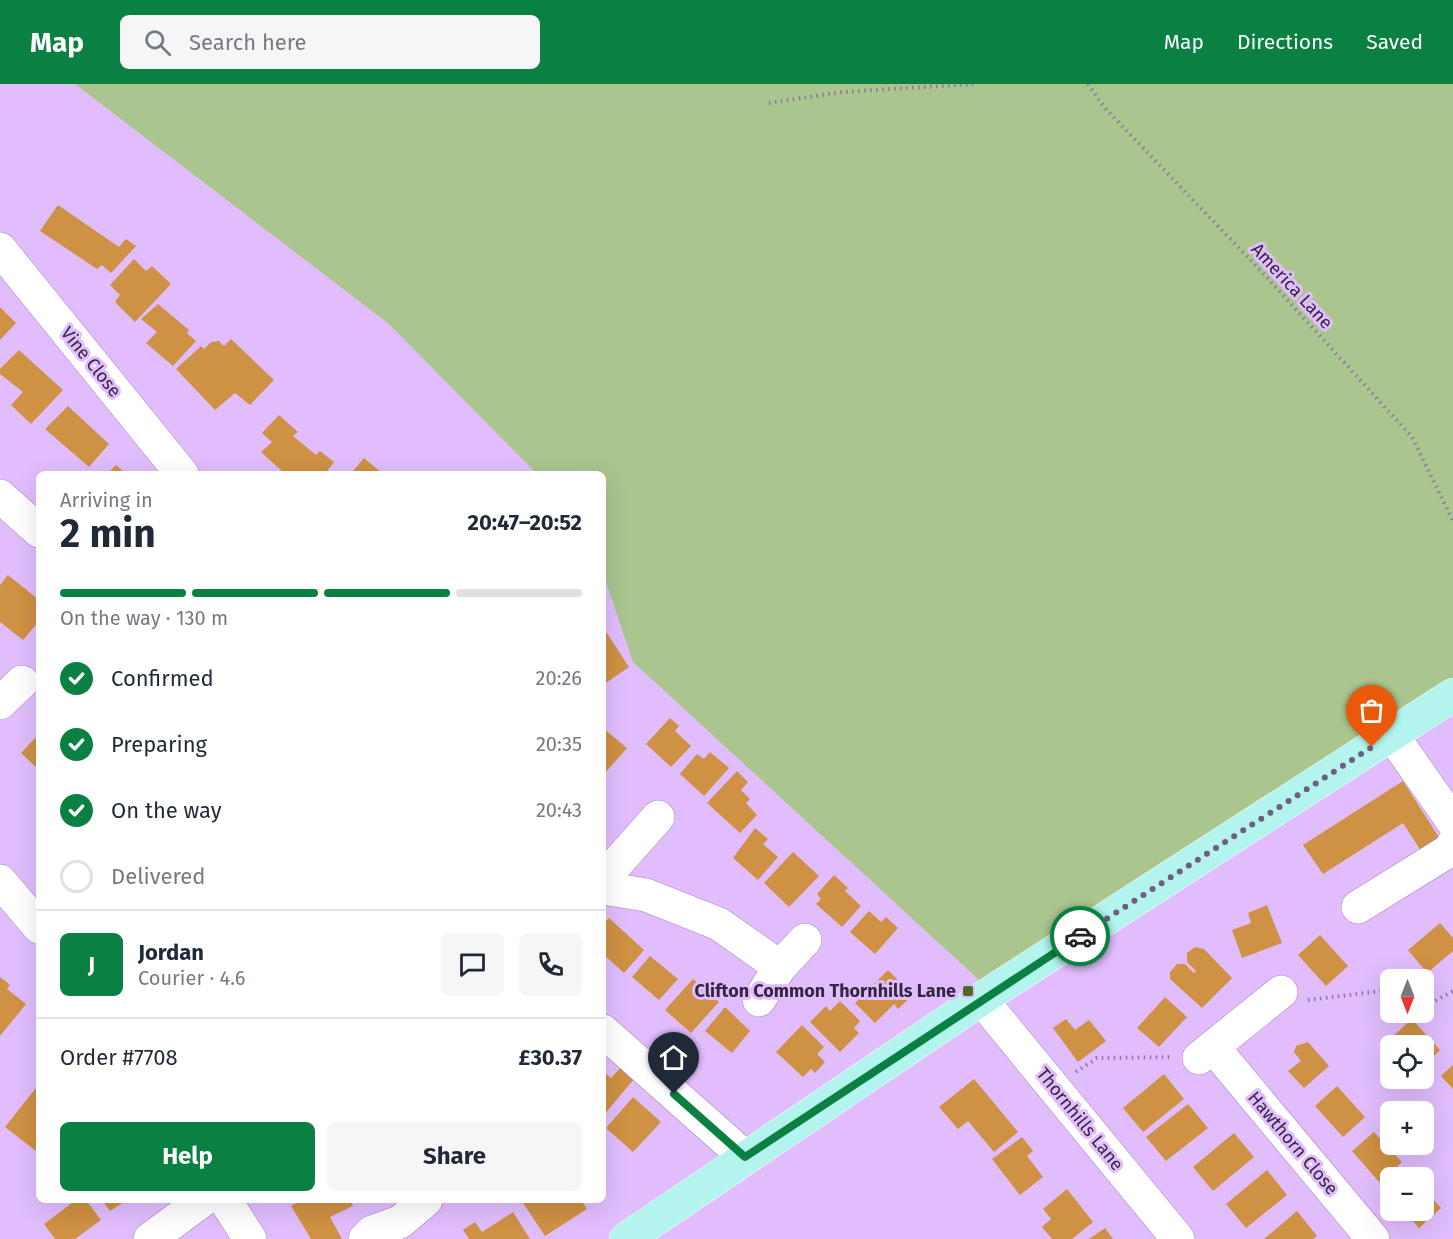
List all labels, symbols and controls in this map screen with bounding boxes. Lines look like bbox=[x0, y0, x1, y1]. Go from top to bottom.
search box bbox=[120, 15, 540, 69]
text: Map bbox=[30, 26, 84, 59]
icon: search bbox=[141, 26, 174, 59]
text: Search here bbox=[189, 29, 307, 56]
text: Map bbox=[1164, 29, 1204, 55]
text: Directions bbox=[1237, 29, 1333, 55]
text: Saved bbox=[1366, 29, 1423, 55]
street label: America Lane bbox=[1247, 238, 1337, 334]
street label: Vine Close bbox=[56, 322, 126, 402]
text: Arriving in bbox=[60, 488, 153, 512]
text: 20:47–20:52 bbox=[468, 509, 582, 536]
text: 2 min bbox=[60, 511, 156, 557]
text: On the way · 130 m bbox=[60, 606, 228, 630]
icon: check bbox=[60, 662, 93, 695]
text: Confirmed bbox=[111, 665, 214, 692]
text: 20:26 bbox=[536, 666, 582, 690]
pin bbox=[1346, 685, 1397, 747]
icon: bag bbox=[1355, 694, 1388, 727]
icon: check bbox=[60, 728, 93, 761]
text: Preparing bbox=[111, 731, 207, 758]
text: 20:35 bbox=[536, 732, 582, 756]
icon: check bbox=[60, 794, 93, 827]
text: On the way bbox=[111, 797, 222, 824]
text: 20:43 bbox=[536, 798, 582, 822]
text: Delivered bbox=[111, 863, 206, 890]
courier bbox=[1050, 906, 1110, 966]
icon: car bbox=[1064, 920, 1097, 953]
button: chat bbox=[441, 933, 504, 996]
button: phone bbox=[519, 933, 582, 996]
text: Jordan bbox=[138, 939, 204, 966]
text: J bbox=[88, 951, 95, 978]
text: Courier · 4.6 bbox=[138, 966, 245, 990]
north arrow bbox=[1380, 969, 1434, 1023]
map controls bbox=[1380, 969, 1434, 1221]
place label: Clifton Common Thornhills Lane bbox=[695, 980, 956, 1002]
marker: Clifton Common Thornhills Lane bbox=[961, 984, 975, 998]
pin bbox=[648, 1032, 699, 1094]
button: locate bbox=[1380, 1035, 1434, 1089]
icon: home bbox=[657, 1041, 690, 1074]
text: Order #7708 bbox=[60, 1044, 178, 1071]
text: £30.37 bbox=[519, 1044, 582, 1071]
street label: Thornhills Lane bbox=[1032, 1063, 1128, 1175]
street label: Hawthorn Close bbox=[1243, 1087, 1343, 1199]
button: + bbox=[1380, 1101, 1434, 1155]
button: Help bbox=[60, 1122, 315, 1191]
button: Share bbox=[327, 1122, 582, 1191]
button: − bbox=[1380, 1167, 1434, 1221]

